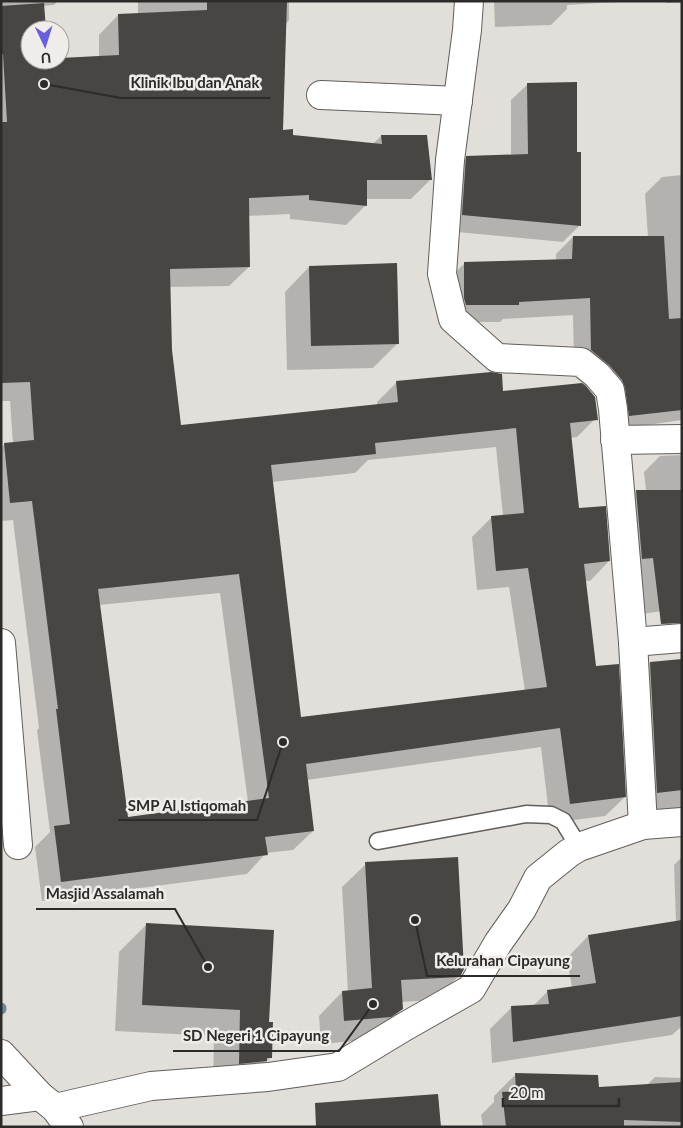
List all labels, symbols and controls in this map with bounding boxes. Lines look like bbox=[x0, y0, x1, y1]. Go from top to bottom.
north arrow bbox=[20, 20, 70, 70]
text: U bbox=[40, 50, 52, 67]
callout: Klinik Ibu dan Anak bbox=[121, 68, 270, 98]
text: Klinik Ibu dan Anak bbox=[131, 73, 260, 91]
callout: SMP Al Istiqomah bbox=[118, 790, 257, 820]
text: SMP Al Istiqomah bbox=[128, 796, 246, 814]
callout: Masjid Assalamah bbox=[36, 879, 175, 909]
text: Masjid Assalamah bbox=[46, 884, 164, 902]
callout: Kelurahan Cipayung bbox=[427, 946, 580, 976]
text: Kelurahan Cipayung bbox=[436, 951, 570, 969]
callout: SD Negeri 1 Cipayung bbox=[173, 1021, 339, 1051]
text: SD Negeri 1 Cipayung bbox=[183, 1026, 329, 1044]
scale bar bbox=[503, 1076, 619, 1108]
text: 20 m bbox=[510, 1083, 544, 1101]

